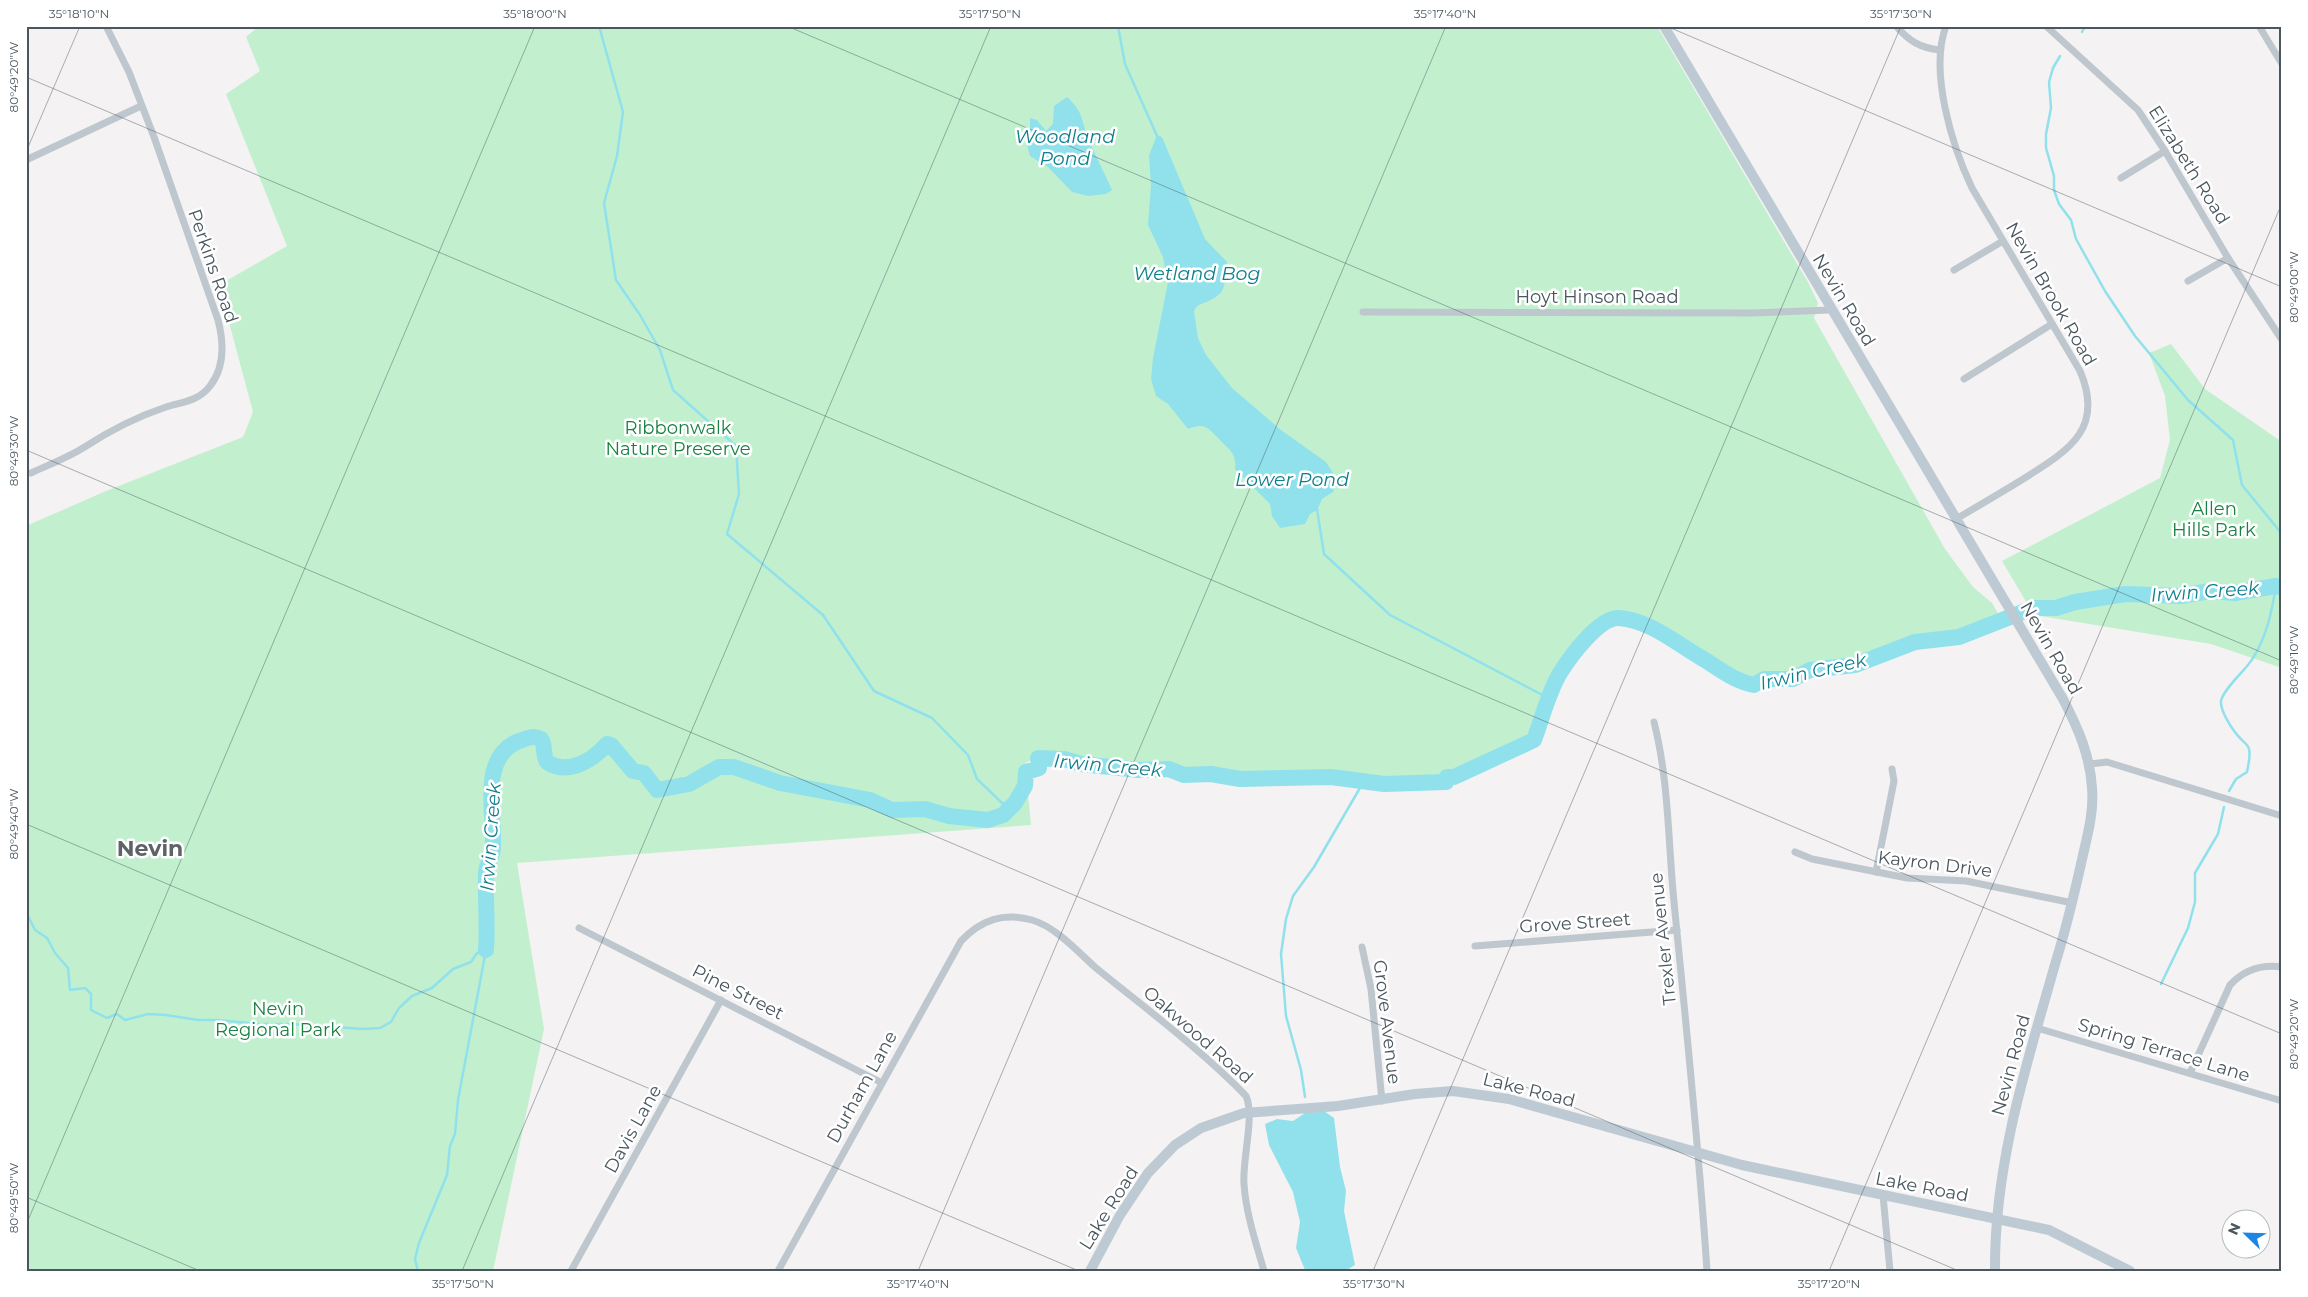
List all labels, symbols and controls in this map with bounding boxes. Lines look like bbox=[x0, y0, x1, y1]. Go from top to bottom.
text: 35°18'10"N bbox=[49, 6, 109, 21]
text: 35°18'00"N bbox=[503, 6, 567, 21]
text: 35°17'50"N bbox=[959, 6, 1021, 21]
text: 35°17'40"N bbox=[1414, 6, 1476, 21]
text: 35°17'30"N bbox=[1870, 6, 1932, 21]
text: 80°49'20"W bbox=[6, 42, 21, 112]
street label: Elizabeth Road bbox=[2144, 102, 2234, 228]
water label: Woodland Pond bbox=[1015, 125, 1115, 170]
street label: Perkins Road bbox=[183, 206, 243, 326]
street label: Nevin Brook Road bbox=[2001, 218, 2101, 370]
street label: Nevin Road bbox=[1808, 250, 1880, 350]
text: 80°49'00"W bbox=[2286, 251, 2301, 323]
water label: Wetland Bog bbox=[1134, 262, 1260, 285]
street label: Hoyt Hinson Road bbox=[1515, 286, 1679, 308]
text: 80°49'30"W bbox=[6, 416, 21, 486]
park label: Ribbonwalk Nature Preserve bbox=[605, 417, 751, 460]
water label: Lower Pond bbox=[1235, 468, 1349, 491]
park label: Allen Hills Park bbox=[2172, 498, 2256, 541]
water label: Irwin Creek bbox=[2150, 576, 2261, 607]
street label: Nevin Road bbox=[2016, 598, 2086, 698]
text: 80°49'10"W bbox=[2286, 626, 2301, 694]
water label: Irwin Creek bbox=[1758, 648, 1869, 695]
water label: Irwin Creek bbox=[1053, 749, 1164, 782]
water label: Irwin Creek bbox=[475, 781, 506, 892]
text: 80°49'40"W bbox=[6, 788, 21, 860]
district label: Nevin bbox=[117, 835, 183, 862]
street label: Kayron Drive bbox=[1877, 846, 1993, 882]
street label: Trexler Avenue bbox=[1645, 872, 1681, 1006]
street label: Grove Street bbox=[1519, 908, 1631, 938]
street label: Grove Avenue bbox=[1368, 959, 1406, 1085]
street label: Pine Street bbox=[688, 960, 788, 1024]
street label: Oakwood Road bbox=[1139, 981, 1257, 1089]
park label: Nevin Regional Park bbox=[215, 998, 341, 1041]
text: 80°49'20"W bbox=[2286, 999, 2301, 1069]
street label: Nevin Road bbox=[1987, 1012, 2035, 1118]
street label: Spring Terrace Lane bbox=[2075, 1013, 2253, 1087]
street label: Durham Lane bbox=[822, 1027, 902, 1147]
street label: Lake Road bbox=[1481, 1068, 1577, 1112]
street label: Davis Lane bbox=[600, 1081, 666, 1177]
street label: Lake Road bbox=[1075, 1162, 1143, 1254]
text: 80°49'50"W bbox=[6, 1163, 21, 1233]
street label: Lake Road bbox=[1874, 1167, 1970, 1207]
north arrow bbox=[2220, 1210, 2270, 1260]
text: N bbox=[2224, 1220, 2245, 1238]
text: 35°17'50"N bbox=[432, 1276, 494, 1291]
text: 35°17'40"N bbox=[887, 1276, 949, 1291]
text: 35°17'30"N bbox=[1343, 1276, 1405, 1291]
text: 35°17'20"N bbox=[1798, 1276, 1860, 1291]

